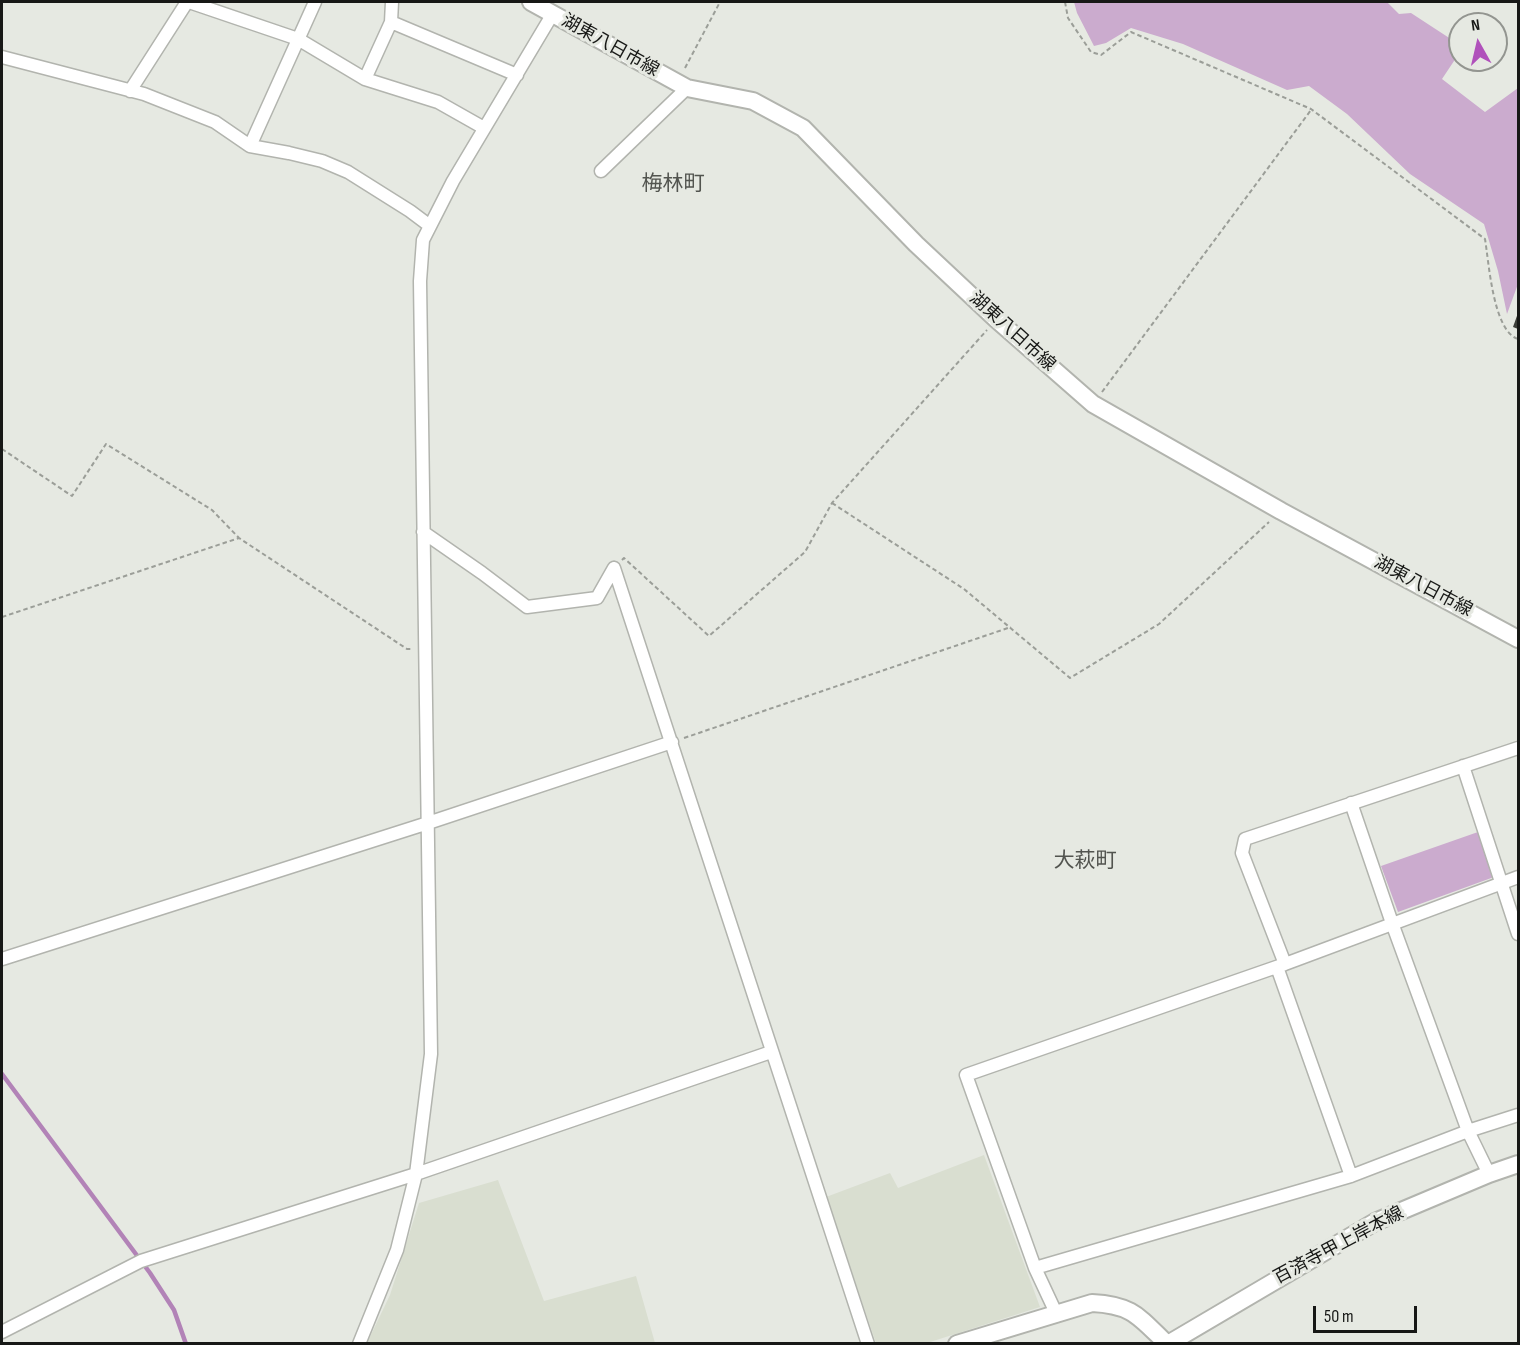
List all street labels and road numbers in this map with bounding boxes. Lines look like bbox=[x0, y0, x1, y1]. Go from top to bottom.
street label: 湖東八日市線 bbox=[558, 10, 662, 82]
street label: 湖東八日市線 bbox=[965, 288, 1059, 376]
street label: 湖東八日市線 bbox=[1370, 552, 1476, 622]
street label: 百済寺甲上岸本線 bbox=[1270, 1203, 1408, 1289]

